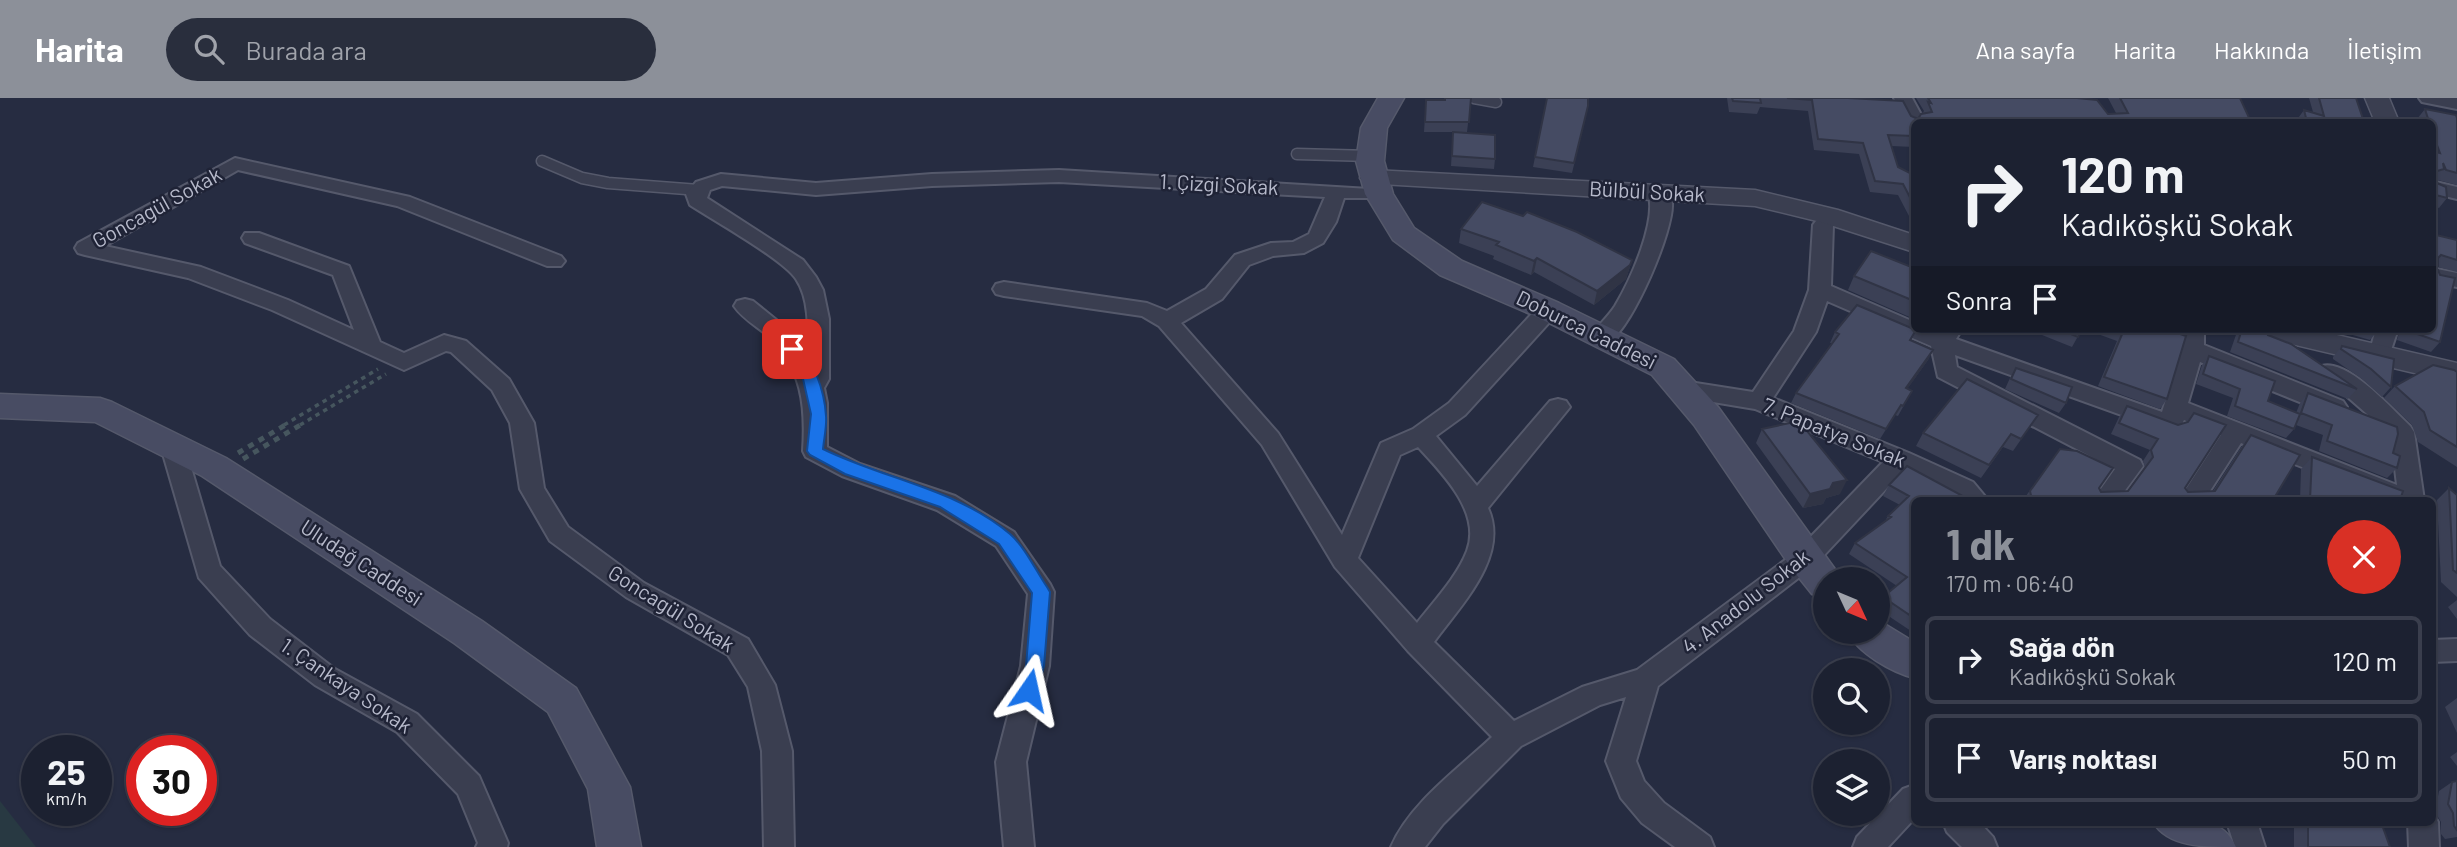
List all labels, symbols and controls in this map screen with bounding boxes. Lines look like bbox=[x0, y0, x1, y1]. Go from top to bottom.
search box bbox=[166, 18, 656, 81]
text: Harita bbox=[35, 29, 124, 69]
icon: search bbox=[190, 30, 228, 68]
text: Burada ara bbox=[246, 34, 367, 65]
text: Ana sayfa bbox=[1976, 35, 2075, 64]
text: Harita bbox=[2113, 35, 2176, 64]
text: Hakkında bbox=[2214, 35, 2309, 64]
text: İletişim bbox=[2347, 35, 2422, 64]
text: 120 m bbox=[2061, 144, 2184, 203]
icon: right bbox=[1946, 147, 2037, 238]
street label: Goncagül Sokak bbox=[87, 161, 225, 253]
street label: 1. Çizgi Sokak bbox=[1159, 168, 1279, 199]
street label: Bülbül Sokak bbox=[1588, 175, 1706, 206]
text: Kadıköşkü Sokak bbox=[2061, 204, 2293, 242]
icon: arrive bbox=[2026, 280, 2064, 318]
street label: Doburca Caddesi bbox=[1513, 284, 1661, 373]
text: Sonra bbox=[1946, 284, 2012, 315]
pin bbox=[762, 319, 822, 379]
icon: arrive bbox=[773, 330, 811, 368]
street label: 7. Papatya Sokak bbox=[1760, 392, 1910, 472]
street label: Uludağ Caddesi bbox=[297, 513, 427, 610]
text: 1 dk bbox=[1946, 518, 2015, 568]
button: close bbox=[2327, 520, 2401, 594]
street label: 4. Anadolu Sokak bbox=[1676, 543, 1814, 658]
street label: Goncagül Sokak bbox=[604, 559, 739, 656]
north arrow bbox=[1813, 567, 1890, 644]
map controls bbox=[1813, 567, 1890, 826]
text: 170 m · 06:40 bbox=[1946, 569, 2074, 597]
text: Sağa dön bbox=[2009, 631, 2115, 662]
street label: 1. Çankaya Sokak bbox=[277, 632, 417, 738]
icon: right bbox=[1950, 641, 1988, 679]
text: 120 m bbox=[2333, 645, 2397, 676]
position arrow bbox=[992, 653, 1066, 727]
button: search bbox=[1813, 658, 1890, 735]
text: Kadıköşkü Sokak bbox=[2009, 662, 2176, 690]
speed limit sign: 30 bbox=[126, 735, 217, 826]
icon: arrive bbox=[1950, 739, 1988, 777]
text: Varış noktası bbox=[2009, 743, 2157, 774]
text: 50 m bbox=[2342, 743, 2397, 774]
button: layers bbox=[1813, 749, 1890, 826]
text: 25 bbox=[47, 750, 86, 792]
text: km/h bbox=[46, 787, 87, 809]

